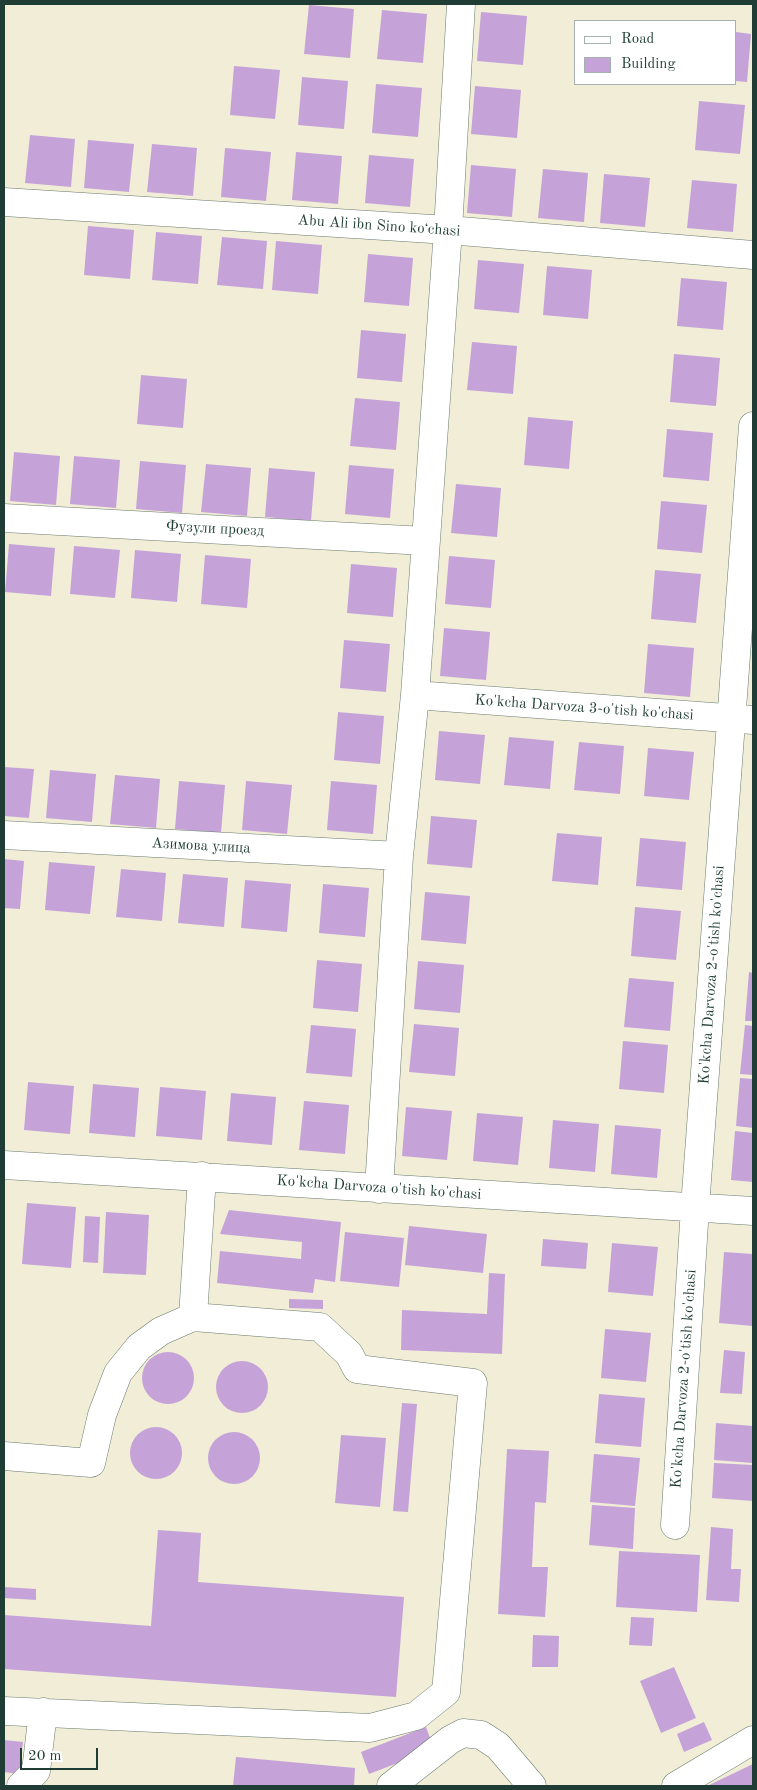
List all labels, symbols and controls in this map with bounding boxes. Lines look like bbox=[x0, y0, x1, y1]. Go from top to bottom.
legend bbox=[574, 20, 737, 85]
text: Road bbox=[621, 32, 654, 47]
text: Building bbox=[621, 57, 676, 72]
street label: Abu Ali ibn Sino koʻchasi bbox=[297, 211, 461, 241]
street label: Фузули проезд bbox=[166, 517, 264, 541]
street label: Ko'kcha Darvoza 3-o'tish ko'chasi bbox=[474, 691, 694, 725]
street label: Азимова улица bbox=[151, 834, 251, 858]
street label: Ko'kcha Darvoza 2-o'tish ko'chasi bbox=[695, 865, 729, 1085]
street label: Ko'kcha Darvoza o'tish ko'chasi bbox=[276, 1172, 482, 1204]
street label: Ko'kcha Darvoza 2-o'tish ko'chasi bbox=[667, 1269, 701, 1489]
scale bar bbox=[22, 1738, 100, 1770]
text: 20 m bbox=[28, 1749, 62, 1764]

